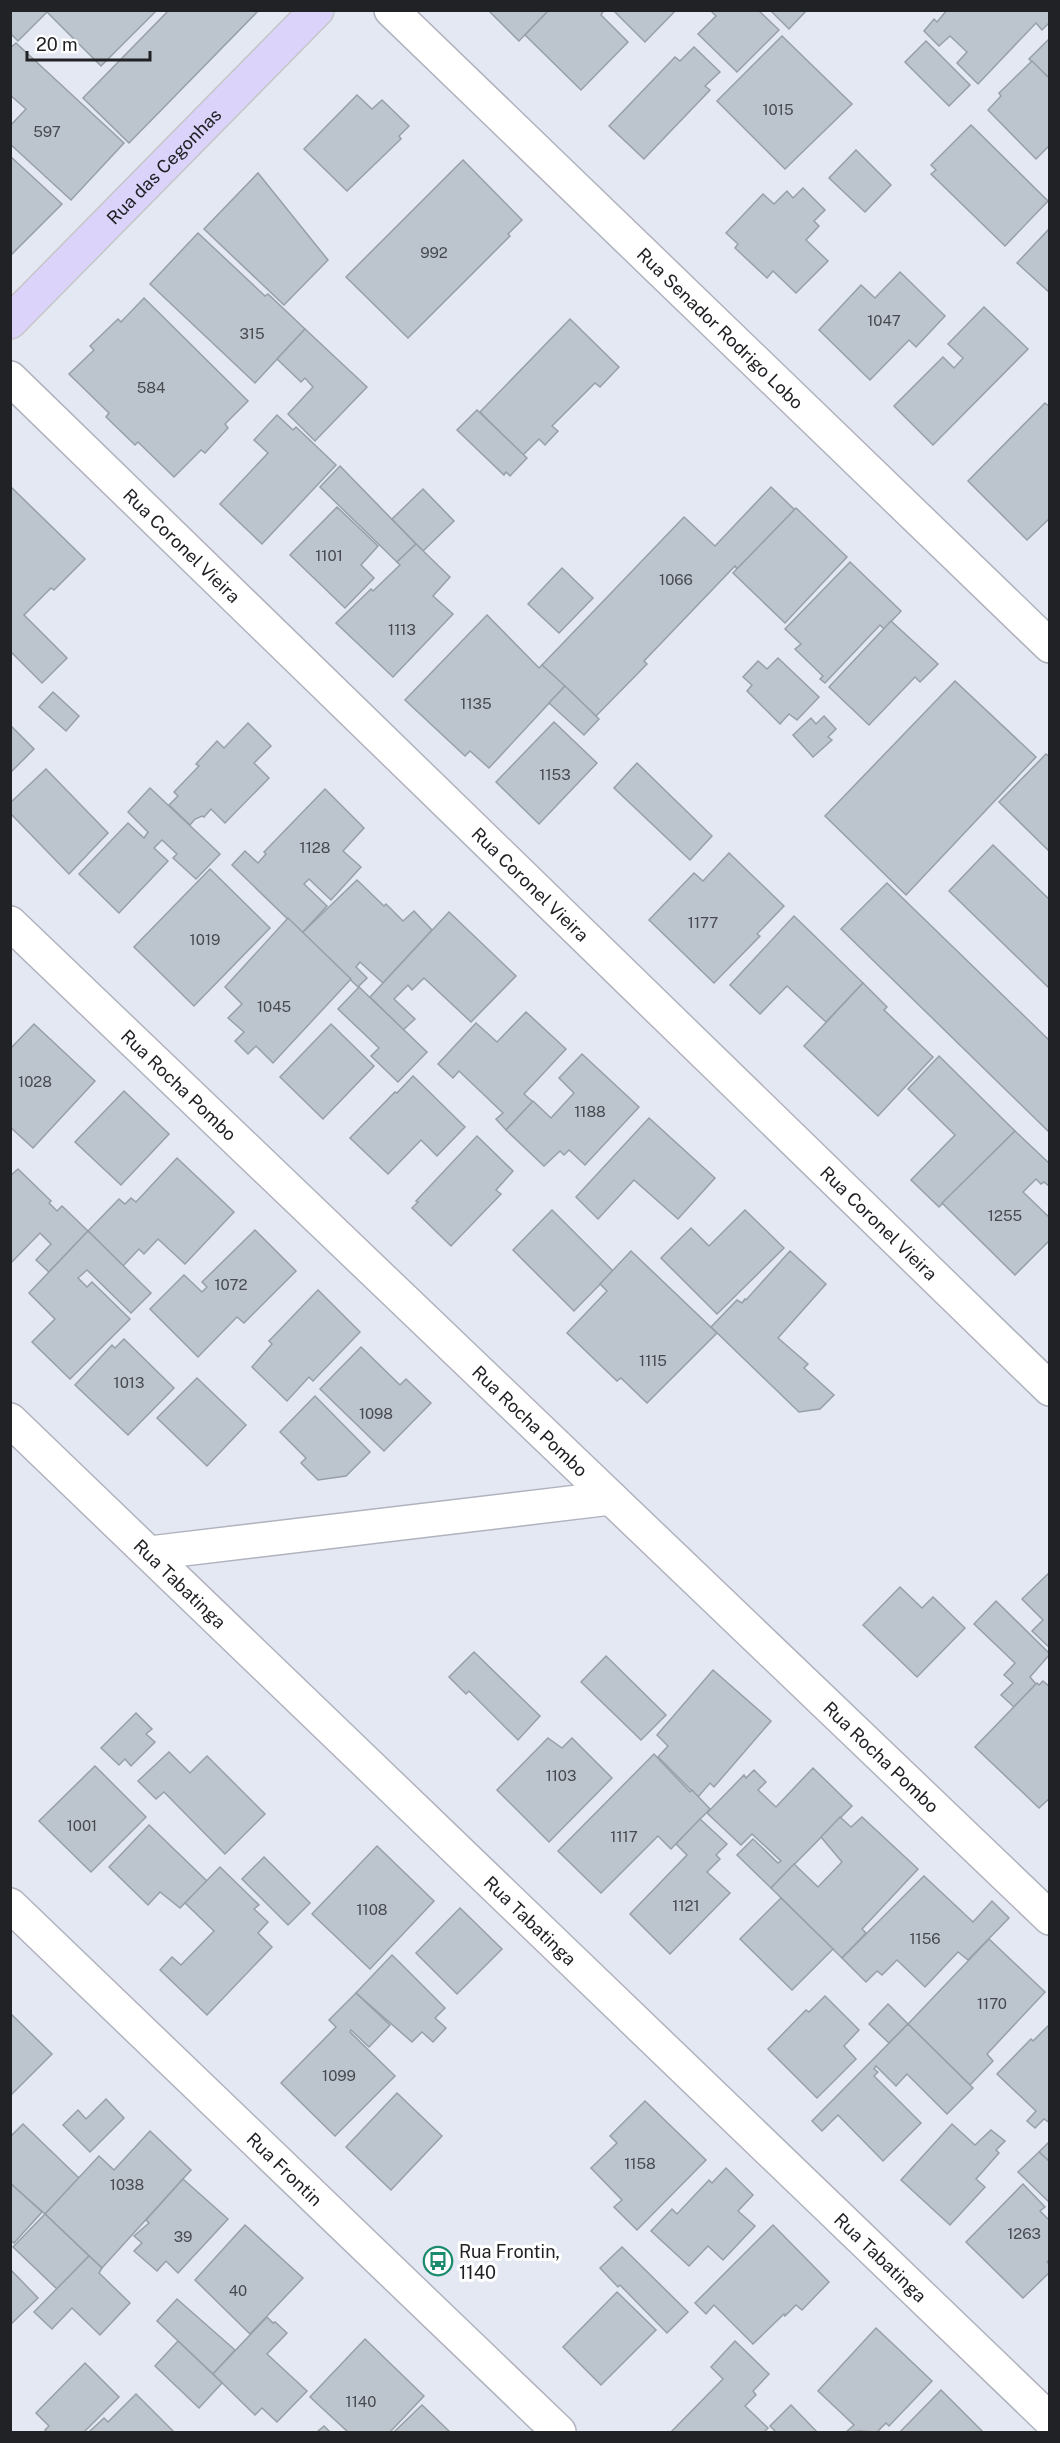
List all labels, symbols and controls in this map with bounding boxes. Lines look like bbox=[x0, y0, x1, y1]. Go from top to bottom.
scale bar bbox=[27, 24, 150, 62]
text: 20 m bbox=[36, 34, 78, 55]
house number: 1015 bbox=[763, 101, 794, 118]
street label: Rua das Cegonhas bbox=[102, 104, 225, 228]
house number: 597 bbox=[33, 123, 61, 140]
street label: Rua Senador Rodrigo Lobo bbox=[633, 243, 808, 413]
house number: 992 bbox=[420, 244, 448, 261]
house number: 1047 bbox=[867, 312, 901, 329]
house number: 315 bbox=[239, 325, 265, 342]
house number: 584 bbox=[137, 379, 165, 396]
street label: Rua Coronel Vieira bbox=[119, 484, 245, 607]
house number: 1101 bbox=[315, 547, 343, 564]
house number: 1066 bbox=[659, 571, 693, 588]
house number: 1113 bbox=[388, 621, 416, 638]
house number: 1135 bbox=[460, 695, 492, 712]
house number: 1153 bbox=[539, 766, 571, 783]
street label: Rua Coronel Vieira bbox=[468, 823, 593, 945]
house number: 1128 bbox=[300, 839, 330, 856]
house number: 1177 bbox=[688, 914, 718, 931]
house number: 1019 bbox=[190, 931, 220, 948]
house number: 1045 bbox=[257, 998, 291, 1015]
street label: Rua Rocha Pombo bbox=[117, 1025, 241, 1145]
house number: 1028 bbox=[18, 1073, 52, 1090]
house number: 1188 bbox=[574, 1103, 606, 1120]
street label: Rua Coronel Vieira bbox=[816, 1161, 942, 1284]
house number: 1255 bbox=[988, 1207, 1022, 1224]
house number: 1072 bbox=[214, 1276, 248, 1293]
house number: 1115 bbox=[639, 1352, 667, 1369]
street label: Rua Rocha Pombo bbox=[468, 1361, 592, 1481]
house number: 1013 bbox=[114, 1374, 144, 1391]
house number: 1098 bbox=[359, 1405, 393, 1422]
street label: Rua Tabatinga bbox=[130, 1535, 230, 1633]
street label: Rua Rocha Pombo bbox=[819, 1697, 943, 1817]
house number: 1103 bbox=[546, 1767, 576, 1784]
house number: 1001 bbox=[67, 1817, 97, 1834]
house number: 1117 bbox=[610, 1828, 638, 1845]
street label: Rua Tabatinga bbox=[480, 1871, 581, 1969]
house number: 1121 bbox=[672, 1897, 700, 1914]
house number: 1108 bbox=[356, 1901, 388, 1918]
house number: 1156 bbox=[909, 1930, 941, 1947]
house number: 1170 bbox=[977, 1995, 1007, 2012]
house number: 1099 bbox=[322, 2067, 356, 2084]
street label: Rua Frontin bbox=[243, 2128, 327, 2210]
house number: 1158 bbox=[624, 2155, 656, 2172]
house number: 1038 bbox=[110, 2176, 144, 2193]
street label: Rua Tabatinga bbox=[830, 2208, 931, 2306]
house number: 1263 bbox=[1007, 2225, 1041, 2242]
house number: 39 bbox=[174, 2228, 192, 2245]
place label: Rua Frontin, 1140 bbox=[459, 2241, 560, 2283]
bus stop icon: Rua Frontin, 1140 bbox=[422, 2245, 454, 2277]
house number: 40 bbox=[229, 2282, 247, 2299]
house number: 1140 bbox=[346, 2393, 376, 2410]

